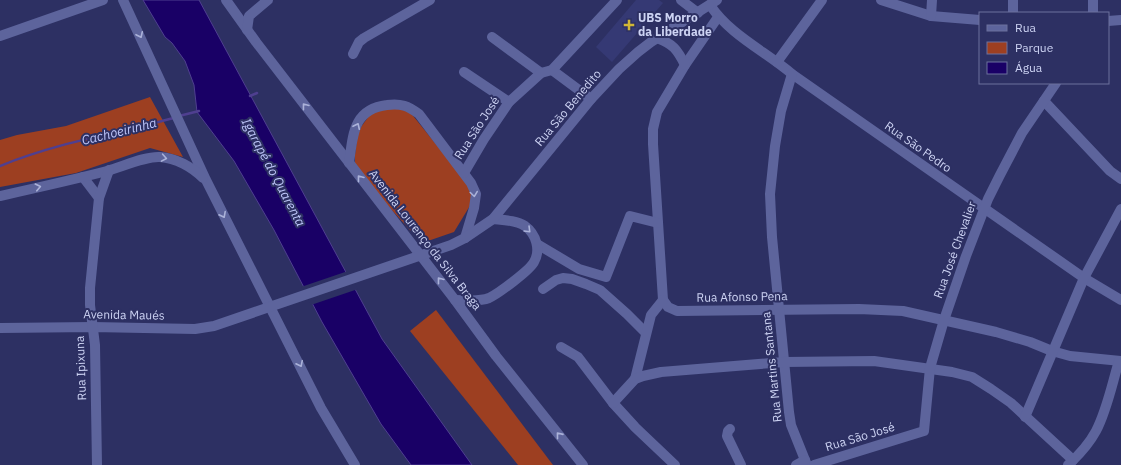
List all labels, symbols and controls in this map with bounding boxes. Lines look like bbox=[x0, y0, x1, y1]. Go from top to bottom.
place label: UBS Morro da Liberdade bbox=[638, 10, 712, 39]
legend bbox=[979, 12, 1109, 84]
marker: UBS Morro da Liberdade bbox=[623, 19, 635, 31]
text: Rua bbox=[1015, 20, 1036, 35]
one-way arrow bbox=[135, 31, 143, 39]
text: Parque bbox=[1015, 40, 1054, 55]
text: Água bbox=[1015, 60, 1043, 75]
street label: Rua São Benedito bbox=[531, 66, 604, 149]
street label: Rua São José bbox=[451, 93, 503, 162]
one-way arrow bbox=[303, 103, 310, 110]
water label: Cachoeirinha bbox=[80, 114, 158, 149]
water label: Igarapé do Quarenta bbox=[238, 115, 309, 229]
street label: Rua São Pedro bbox=[882, 118, 955, 175]
one-way arrow bbox=[352, 122, 360, 130]
one-way arrow bbox=[161, 154, 167, 162]
street label: Avenida Lourenço da Silva Braga bbox=[366, 166, 485, 313]
one-way arrow bbox=[358, 175, 365, 182]
one-way arrow bbox=[35, 184, 41, 192]
one-way arrow bbox=[469, 191, 478, 197]
street label: Rua José Chevalier bbox=[930, 199, 979, 300]
one-way arrow bbox=[218, 211, 226, 218]
one-way arrow bbox=[524, 225, 531, 233]
one-way arrow bbox=[438, 278, 445, 285]
street label: Rua Afonso Pena bbox=[696, 288, 788, 305]
street label: Avenida Maués bbox=[83, 306, 165, 323]
street label: Rua Martins Santana bbox=[758, 310, 785, 423]
street label: Rua Ipixuna bbox=[72, 335, 89, 401]
one-way arrow bbox=[295, 360, 303, 367]
street label: Rua São José bbox=[823, 419, 897, 454]
one-way arrow bbox=[556, 432, 563, 439]

